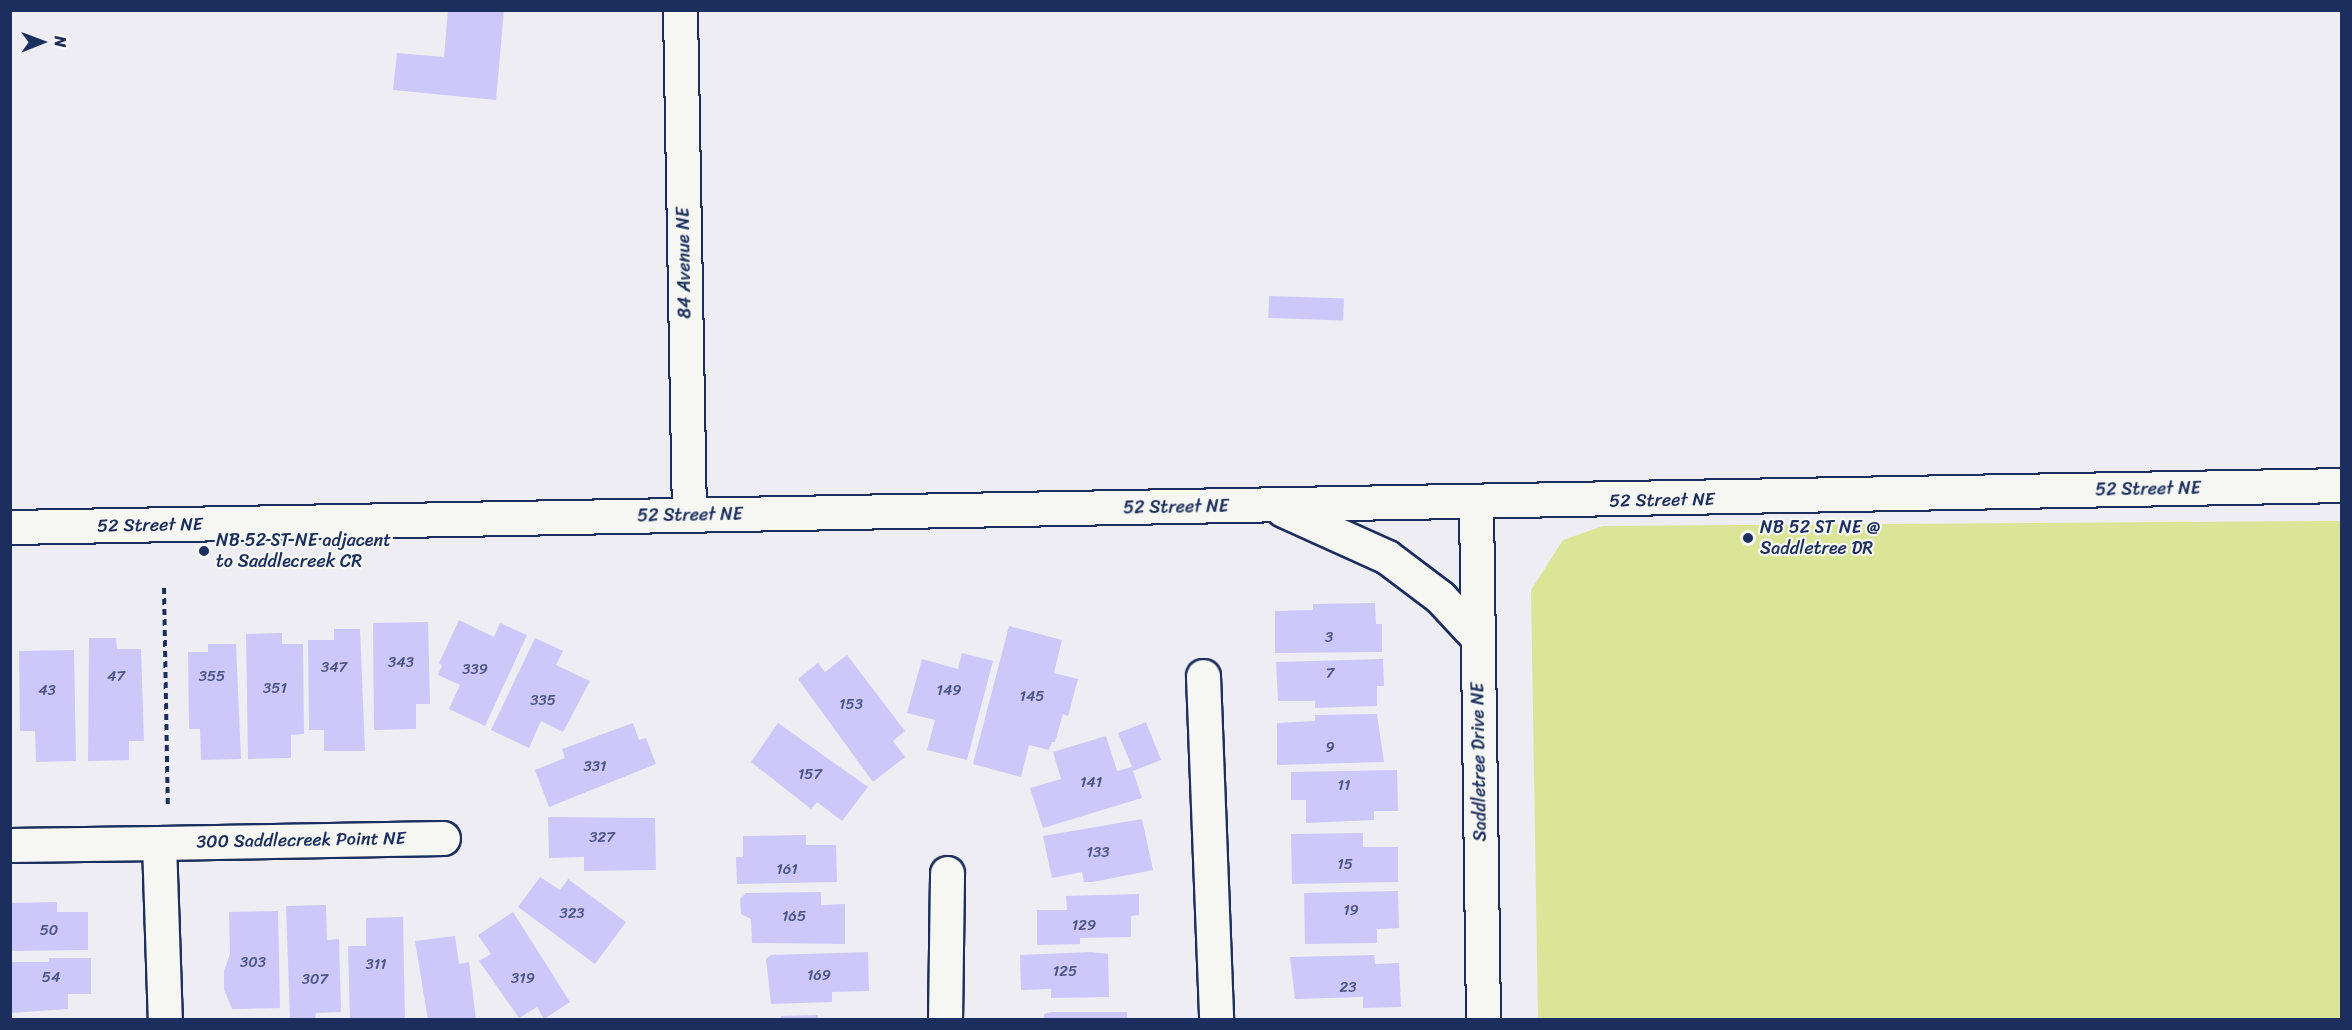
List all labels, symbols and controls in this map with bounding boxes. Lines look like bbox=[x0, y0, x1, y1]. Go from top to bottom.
north arrow bbox=[12, 12, 72, 72]
text: N bbox=[46, 36, 75, 47]
street label: 84 Avenue NE bbox=[672, 207, 696, 319]
street label: 52 Street NE bbox=[2095, 477, 2201, 501]
street label: 52 Street NE bbox=[1609, 488, 1715, 512]
street label: 52 Street NE bbox=[1123, 495, 1229, 519]
street label: 52 Street NE bbox=[637, 503, 743, 527]
street label: 52 Street NE bbox=[97, 513, 203, 537]
place label: NB 52 ST NE @ Saddletree DR bbox=[1760, 517, 1881, 560]
place label: NB 52 ST NE adjacent to Saddlecreek CR bbox=[216, 530, 392, 572]
marker: NB 52 ST NE @ Saddletree DR bbox=[1741, 531, 1755, 545]
marker: NB 52 ST NE adjacent to Saddlecreek CR bbox=[197, 544, 211, 558]
house number: 3 bbox=[1325, 629, 1333, 647]
house number: 343 bbox=[388, 654, 414, 672]
house number: 347 bbox=[321, 659, 347, 677]
house number: 339 bbox=[462, 661, 488, 679]
house number: 7 bbox=[1326, 665, 1334, 683]
house number: 47 bbox=[107, 668, 125, 686]
house number: 355 bbox=[199, 668, 225, 686]
house number: 351 bbox=[263, 680, 287, 698]
house number: 43 bbox=[38, 682, 56, 700]
house number: 149 bbox=[936, 682, 962, 700]
street label: Saddletree Drive NE bbox=[1467, 682, 1491, 842]
house number: 145 bbox=[1020, 688, 1044, 706]
house number: 335 bbox=[530, 692, 556, 710]
house number: 153 bbox=[839, 696, 863, 714]
house number: 9 bbox=[1325, 739, 1335, 757]
house number: 331 bbox=[584, 758, 606, 776]
house number: 157 bbox=[798, 766, 822, 784]
house number: 141 bbox=[1080, 774, 1102, 792]
house number: 11 bbox=[1338, 777, 1350, 795]
street label: 300 Saddlecreek Point NE bbox=[196, 827, 406, 853]
house number: 327 bbox=[589, 829, 615, 847]
house number: 133 bbox=[1087, 844, 1109, 862]
house number: 15 bbox=[1337, 856, 1353, 874]
house number: 161 bbox=[776, 861, 798, 879]
house number: 19 bbox=[1343, 902, 1359, 920]
house number: 323 bbox=[559, 905, 585, 923]
house number: 165 bbox=[782, 908, 806, 926]
house number: 129 bbox=[1072, 917, 1096, 935]
house number: 50 bbox=[40, 922, 58, 940]
house number: 303 bbox=[240, 954, 266, 972]
house number: 311 bbox=[365, 956, 387, 974]
house number: 125 bbox=[1053, 963, 1077, 981]
house number: 169 bbox=[807, 967, 831, 985]
house number: 54 bbox=[42, 969, 60, 987]
house number: 319 bbox=[511, 970, 535, 988]
house number: 307 bbox=[302, 971, 328, 989]
house number: 23 bbox=[1340, 979, 1356, 997]

